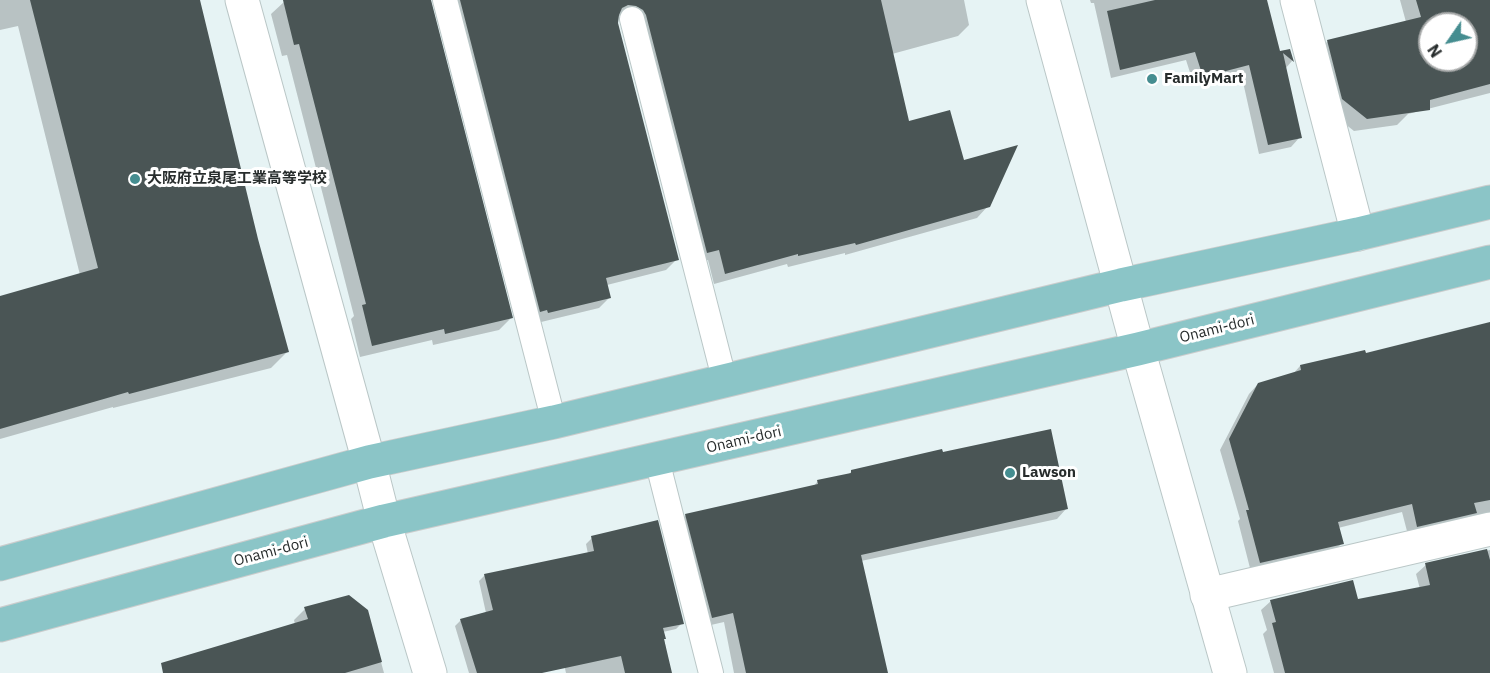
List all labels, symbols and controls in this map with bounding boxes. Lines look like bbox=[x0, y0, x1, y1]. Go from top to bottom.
north arrow bbox=[1418, 12, 1478, 72]
text: N bbox=[1423, 41, 1446, 61]
place label: FamilyMart bbox=[1164, 70, 1244, 88]
marker: FamilyMart bbox=[1145, 72, 1159, 86]
place label: 大阪府立泉尾工業高等学校 bbox=[147, 170, 327, 188]
marker: 大阪府立泉尾工業高等学校 bbox=[128, 172, 142, 186]
street label: Onami-dori bbox=[1178, 311, 1256, 347]
street label: Onami-dori bbox=[705, 423, 783, 457]
place label: Lawson bbox=[1022, 464, 1076, 482]
marker: Lawson bbox=[1003, 466, 1017, 480]
street label: Onami-dori bbox=[232, 533, 310, 571]

